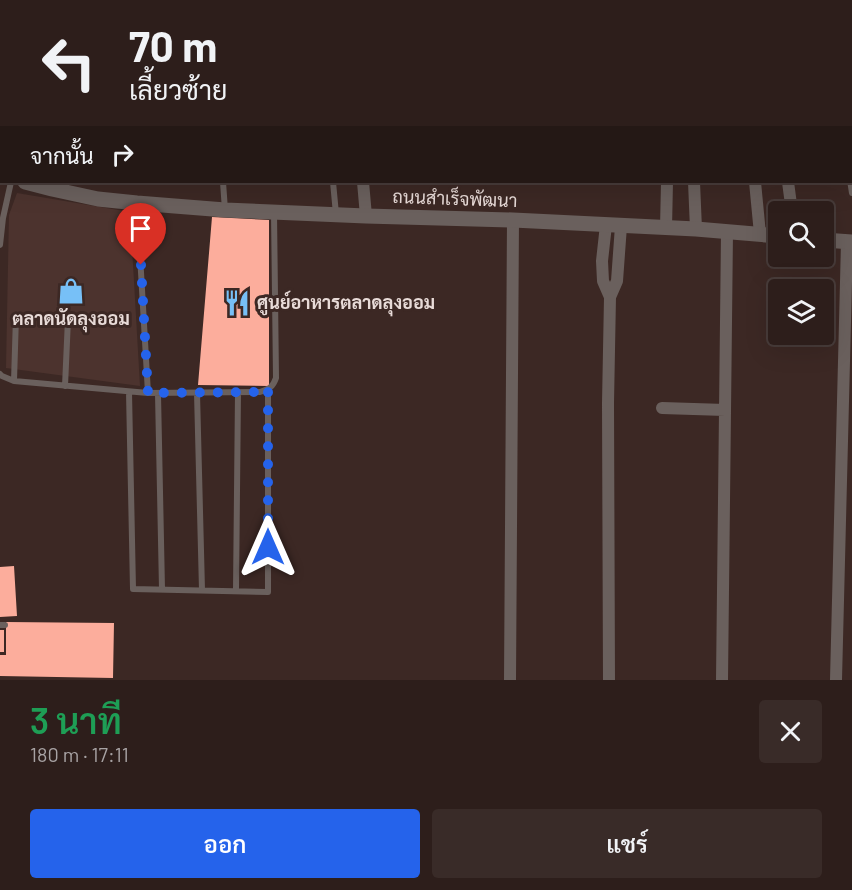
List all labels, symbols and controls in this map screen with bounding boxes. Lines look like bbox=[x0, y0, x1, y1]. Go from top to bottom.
text: 70 m bbox=[129, 20, 217, 70]
icon: left bbox=[30, 24, 108, 102]
text: เลี้ยวซ้าย bbox=[129, 73, 227, 105]
icon: right bbox=[106, 138, 139, 171]
text: จากนั้น bbox=[30, 142, 94, 168]
street label: ถนนสำเร็จพัฒนา bbox=[392, 183, 518, 211]
map controls bbox=[768, 201, 834, 345]
button: search bbox=[768, 201, 834, 267]
pin bbox=[115, 203, 166, 265]
icon: arrive bbox=[124, 212, 157, 245]
shop icon: ตลาดนัดลุงออม bbox=[56, 276, 86, 306]
button: layers bbox=[768, 279, 834, 345]
restaurant icon: ศูนย์อาหารตลาดลุงออม bbox=[222, 288, 252, 318]
place label: ศูนย์อาหารตลาดลุงออม bbox=[257, 290, 435, 317]
place label: ตลาดนัดลุงออม bbox=[12, 307, 130, 333]
position arrow bbox=[236, 515, 300, 579]
text: 3 นาที bbox=[30, 698, 122, 741]
button: close bbox=[759, 700, 822, 763]
text: 180 m · 17:11 bbox=[30, 742, 129, 766]
button: ออก bbox=[30, 809, 420, 878]
button: แชร์ bbox=[432, 809, 822, 878]

